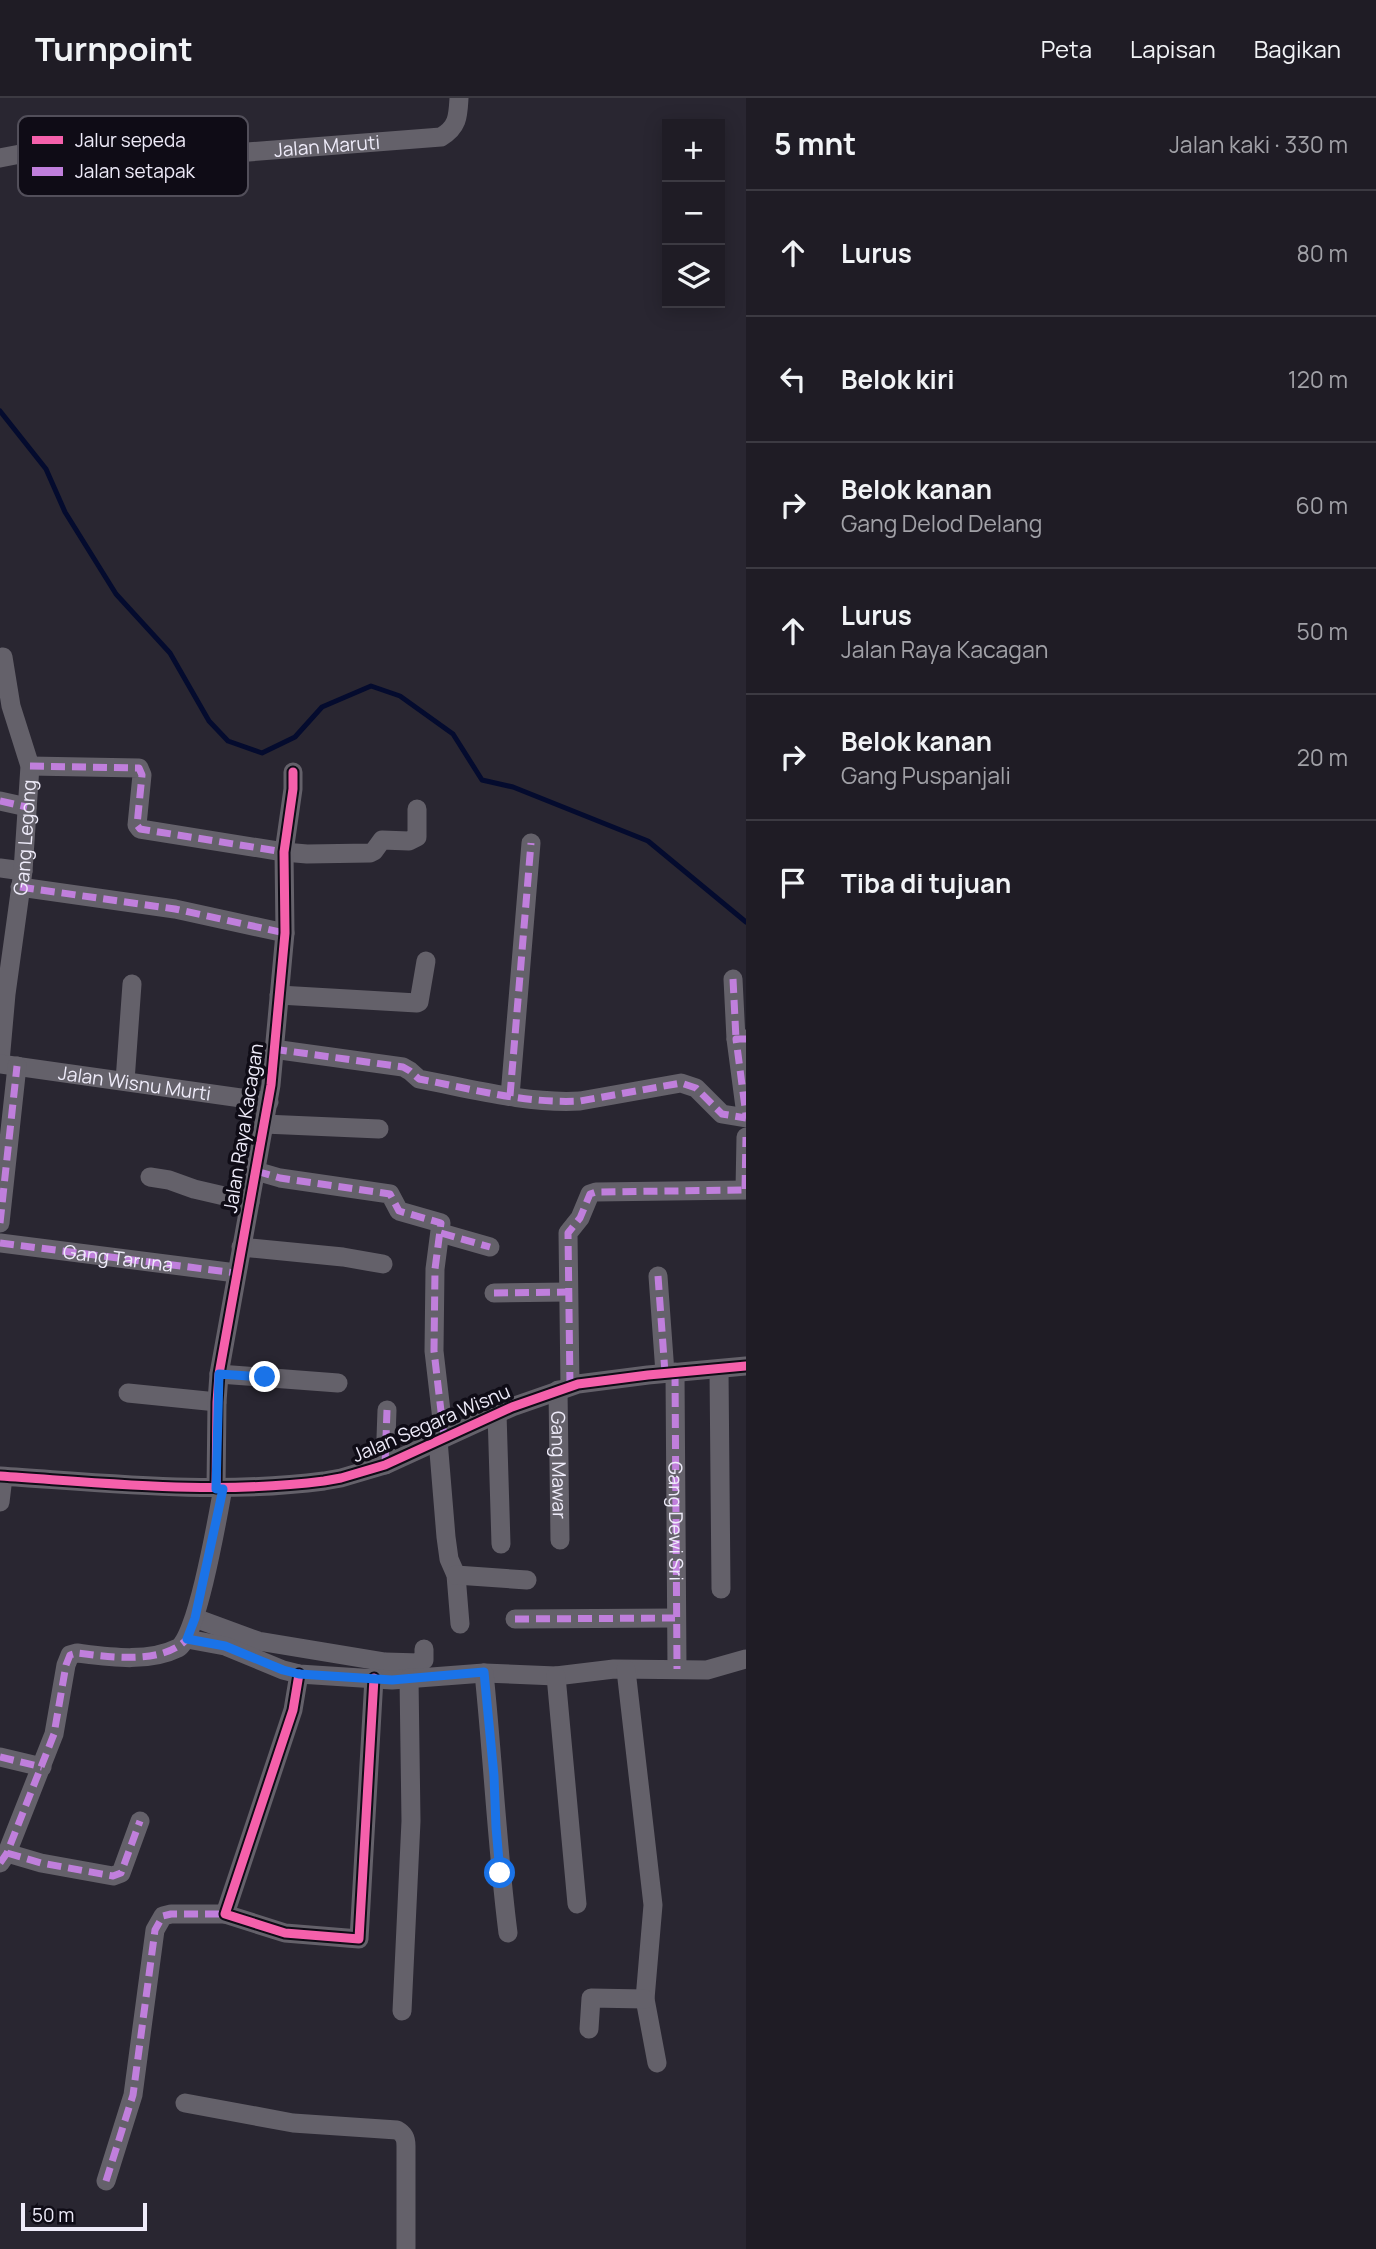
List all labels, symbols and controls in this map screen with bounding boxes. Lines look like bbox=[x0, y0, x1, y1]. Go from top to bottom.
text: Turnpoint bbox=[35, 26, 193, 71]
text: Peta bbox=[1041, 32, 1092, 65]
text: Lapisan bbox=[1130, 32, 1216, 65]
text: Bagikan bbox=[1254, 32, 1341, 65]
legend bbox=[18, 116, 248, 196]
map controls bbox=[662, 119, 725, 308]
button: + bbox=[662, 119, 725, 182]
text: 5 mnt bbox=[774, 123, 856, 164]
text: Jalur sepeda bbox=[75, 127, 186, 153]
text: Jalan kaki · 330 m bbox=[1169, 128, 1348, 160]
street label: Jalan Maruti bbox=[273, 129, 381, 163]
text: Jalan setapak bbox=[75, 158, 195, 184]
button: − bbox=[662, 182, 725, 245]
icon: ahead bbox=[774, 234, 812, 272]
text: Lurus bbox=[841, 235, 912, 271]
text: 80 m bbox=[1297, 237, 1348, 269]
button: layers bbox=[662, 245, 725, 308]
icon: left bbox=[774, 360, 812, 398]
text: Belok kiri bbox=[841, 361, 955, 397]
text: 120 m bbox=[1288, 363, 1348, 395]
text: Belok kanan bbox=[841, 471, 992, 507]
icon: right bbox=[774, 486, 812, 524]
text: 60 m bbox=[1296, 489, 1348, 521]
text: Gang Delod Delang bbox=[841, 507, 1042, 539]
text: Lurus bbox=[841, 597, 912, 633]
icon: ahead bbox=[774, 612, 812, 650]
text: 50 m bbox=[1297, 615, 1348, 647]
text: Jalan Raya Kacagan bbox=[841, 633, 1048, 665]
text: Belok kanan bbox=[841, 723, 992, 759]
icon: right bbox=[774, 738, 812, 776]
text: 20 m bbox=[1297, 741, 1348, 773]
text: Gang Puspanjali bbox=[841, 759, 1011, 791]
street label: Gang Legong bbox=[7, 779, 42, 897]
icon: arrive bbox=[774, 864, 812, 902]
text: Tiba di tujuan bbox=[841, 865, 1011, 901]
street label: Jalan Raya Kacagan bbox=[217, 1041, 269, 1215]
street label: Jalan Wisnu Murti bbox=[57, 1059, 213, 1107]
street label: Gang Taruna bbox=[61, 1238, 175, 1278]
route end bbox=[249, 1361, 280, 1392]
street label: Jalan Segara Wisnu bbox=[348, 1378, 514, 1468]
street label: Gang Mawar bbox=[545, 1411, 573, 1519]
street label: Gang Dewi Sri bbox=[663, 1461, 689, 1581]
route start bbox=[484, 1857, 515, 1888]
scale bar bbox=[21, 2200, 147, 2232]
text: 50 m bbox=[32, 2202, 74, 2228]

